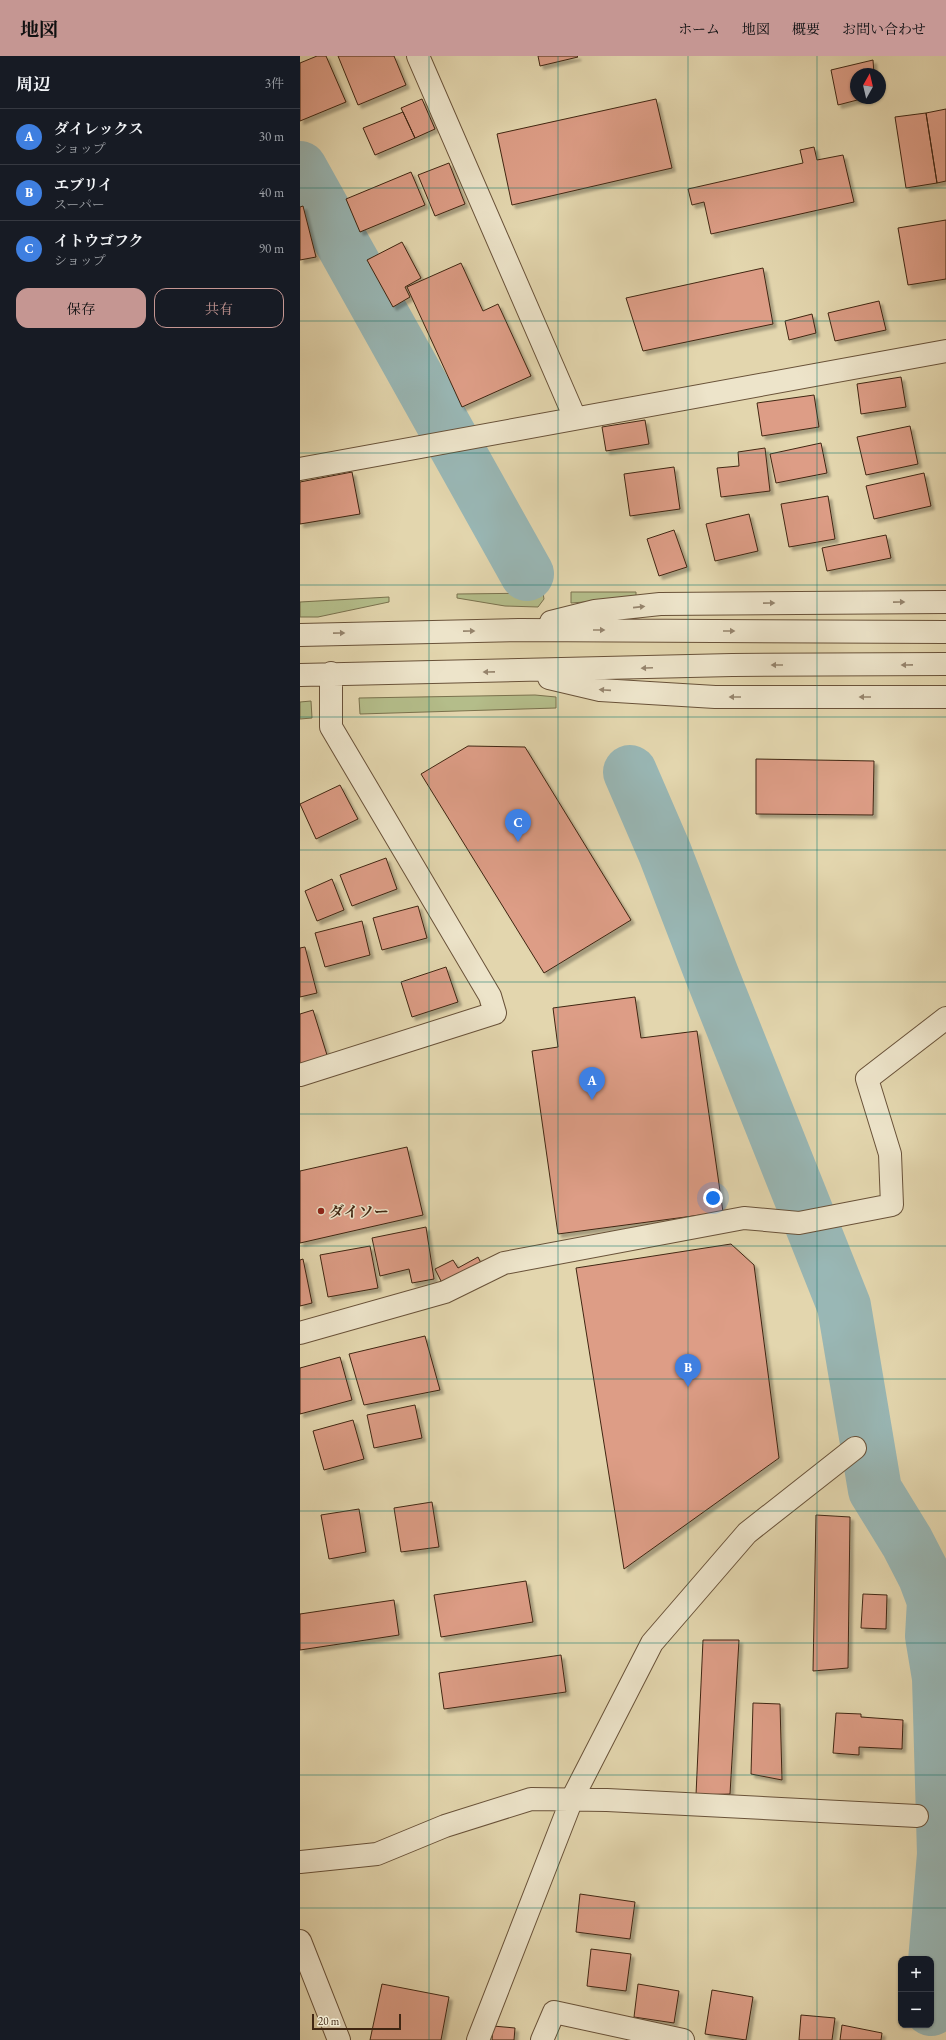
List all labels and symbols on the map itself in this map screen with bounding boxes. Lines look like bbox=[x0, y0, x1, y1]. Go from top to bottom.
north arrow bbox=[850, 68, 886, 104]
one-way arrow bbox=[893, 599, 906, 605]
one-way arrow bbox=[763, 600, 776, 606]
one-way arrow bbox=[633, 603, 645, 610]
one-way arrow bbox=[593, 627, 606, 633]
one-way arrow bbox=[463, 628, 476, 634]
one-way arrow bbox=[723, 628, 736, 634]
one-way arrow bbox=[333, 630, 345, 637]
one-way arrow bbox=[770, 662, 783, 668]
one-way arrow bbox=[900, 662, 913, 668]
one-way arrow bbox=[640, 665, 653, 671]
one-way arrow bbox=[482, 669, 495, 675]
one-way arrow bbox=[599, 687, 611, 694]
one-way arrow bbox=[728, 694, 741, 700]
one-way arrow bbox=[858, 694, 871, 700]
pin: C bbox=[505, 809, 531, 842]
pin: A bbox=[579, 1067, 605, 1100]
your location bbox=[703, 1188, 723, 1208]
place label: ダイソー bbox=[329, 1202, 389, 1221]
marker: ダイソー bbox=[316, 1206, 326, 1216]
pin: B bbox=[675, 1354, 701, 1387]
scale bar bbox=[312, 2012, 401, 2031]

